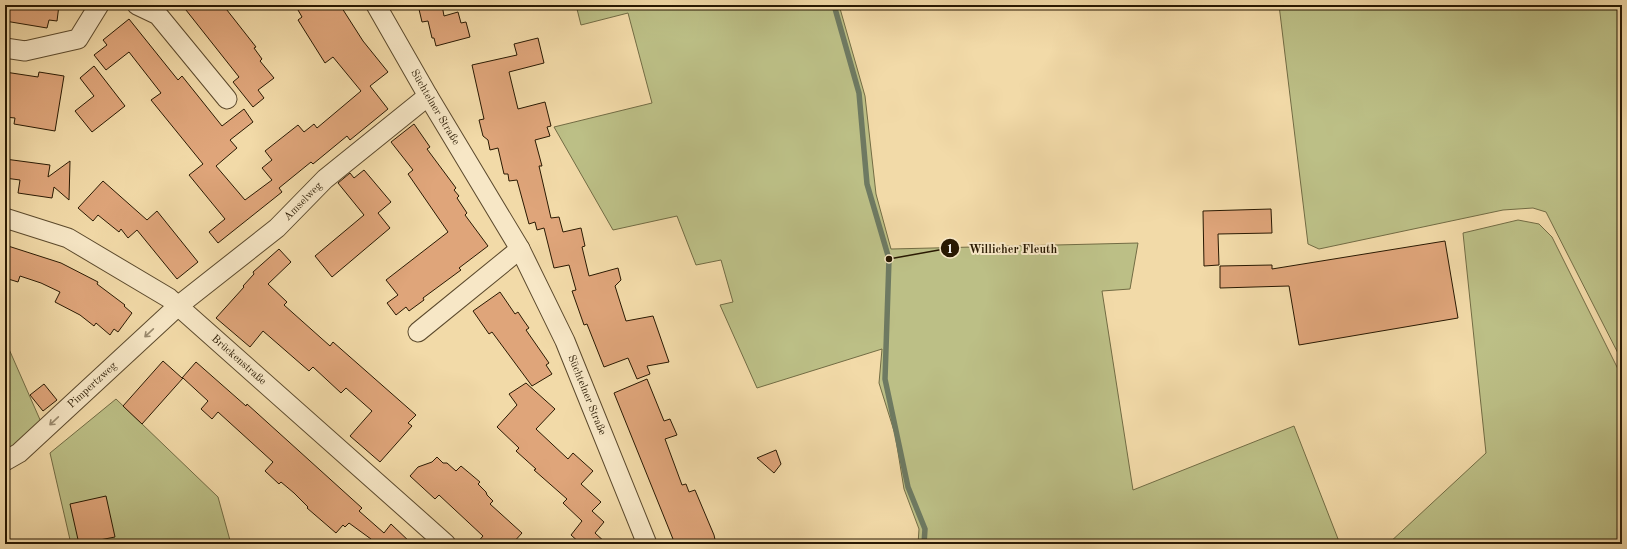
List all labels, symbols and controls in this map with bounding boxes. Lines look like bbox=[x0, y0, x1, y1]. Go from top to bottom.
street label: Süchtelner Straße bbox=[409, 68, 462, 147]
street label: Amselweg bbox=[282, 180, 324, 223]
callout: Willicher Fleuth bbox=[940, 236, 1065, 260]
text: 1 bbox=[947, 244, 953, 256]
text: Willicher Fleuth bbox=[969, 244, 1057, 256]
one-way arrow bbox=[144, 328, 154, 337]
street label: Brückenstraße bbox=[209, 333, 268, 387]
street label: Süchtelner Straße bbox=[566, 353, 608, 437]
street label: Pimpertzweg bbox=[66, 360, 119, 410]
one-way arrow bbox=[49, 416, 59, 425]

